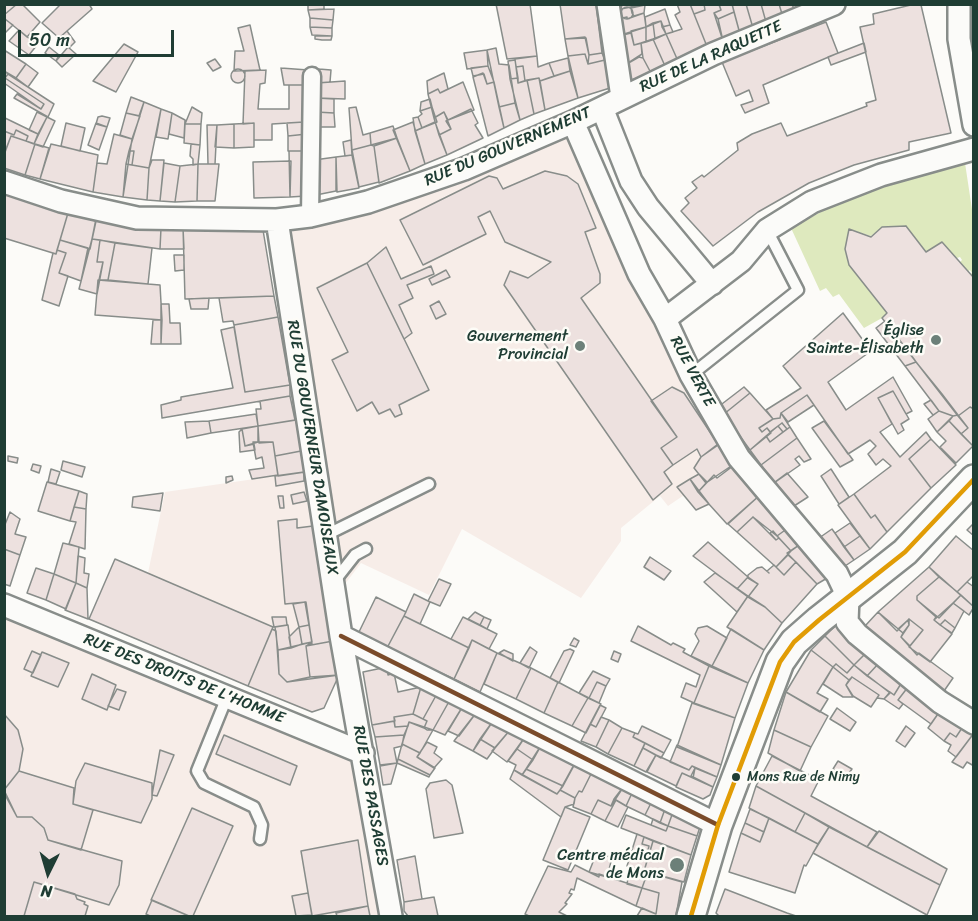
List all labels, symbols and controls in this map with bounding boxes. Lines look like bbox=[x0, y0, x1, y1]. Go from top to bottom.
street label: RUE DE LA RAQUETTE bbox=[637, 17, 785, 97]
scale bar bbox=[21, 18, 177, 56]
text: 50 m bbox=[29, 24, 70, 56]
street label: RUE DU GOUVERNEMENT bbox=[422, 103, 594, 191]
street label: RUE DU GOUVERNEUR DAMOISEAUX bbox=[282, 319, 342, 577]
place label: Église Sainte-Élisabeth bbox=[806, 321, 924, 359]
place label: Gouvernement Provincial bbox=[467, 327, 568, 365]
street label: RUE VERTE bbox=[665, 333, 719, 411]
marker: Église Sainte-Élisabeth bbox=[929, 333, 943, 347]
marker: Gouvernement Provincial bbox=[573, 339, 587, 353]
street label: RUE DES DROITS DE L'HOMME bbox=[81, 630, 287, 728]
street label: RUE DES PASSAGES bbox=[348, 724, 392, 868]
place label: Mons Rue de Nimy bbox=[747, 769, 860, 785]
marker: Mons Rue de Nimy bbox=[730, 771, 742, 783]
north arrow bbox=[18, 843, 78, 903]
place label: Centre médical de Mons bbox=[557, 846, 664, 884]
marker: Centre médical de Mons bbox=[668, 856, 686, 874]
text: N bbox=[40, 877, 53, 906]

